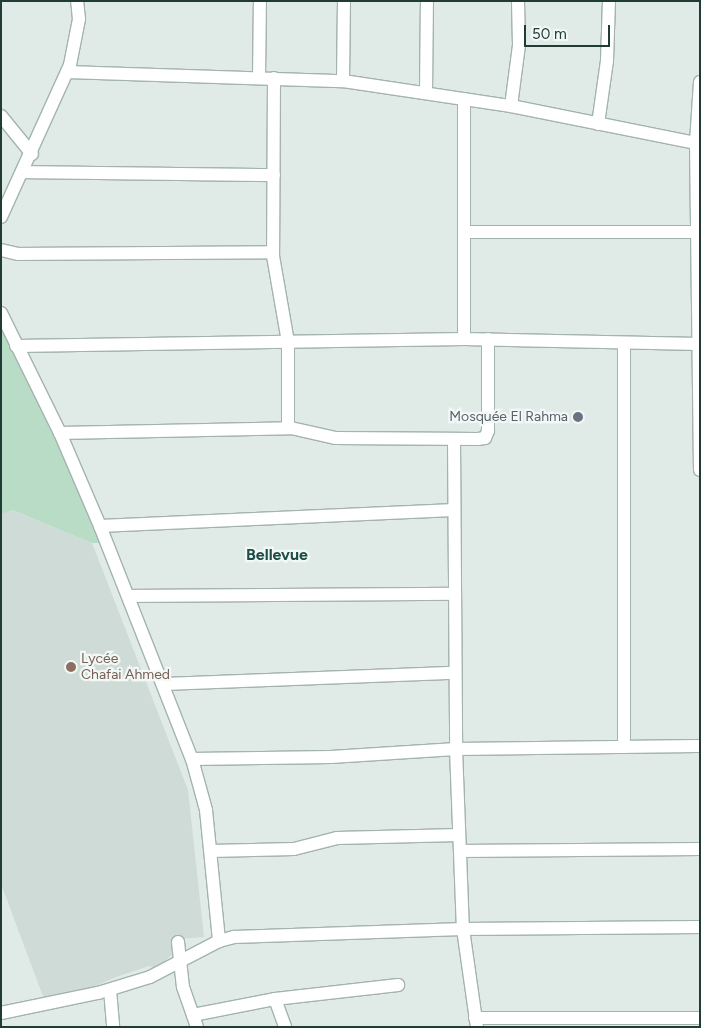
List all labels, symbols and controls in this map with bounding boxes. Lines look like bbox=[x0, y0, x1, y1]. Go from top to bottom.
scale bar bbox=[526, 15, 612, 47]
text: 50 m bbox=[532, 25, 567, 43]
place label: Mosquée El Rahma bbox=[449, 409, 568, 425]
marker: Mosquée El Rahma bbox=[572, 411, 584, 423]
district label: Bellevue bbox=[246, 545, 308, 565]
place label: Lycée Chafai Ahmed bbox=[81, 651, 170, 684]
marker: Lycée Chafai Ahmed bbox=[65, 661, 77, 673]

